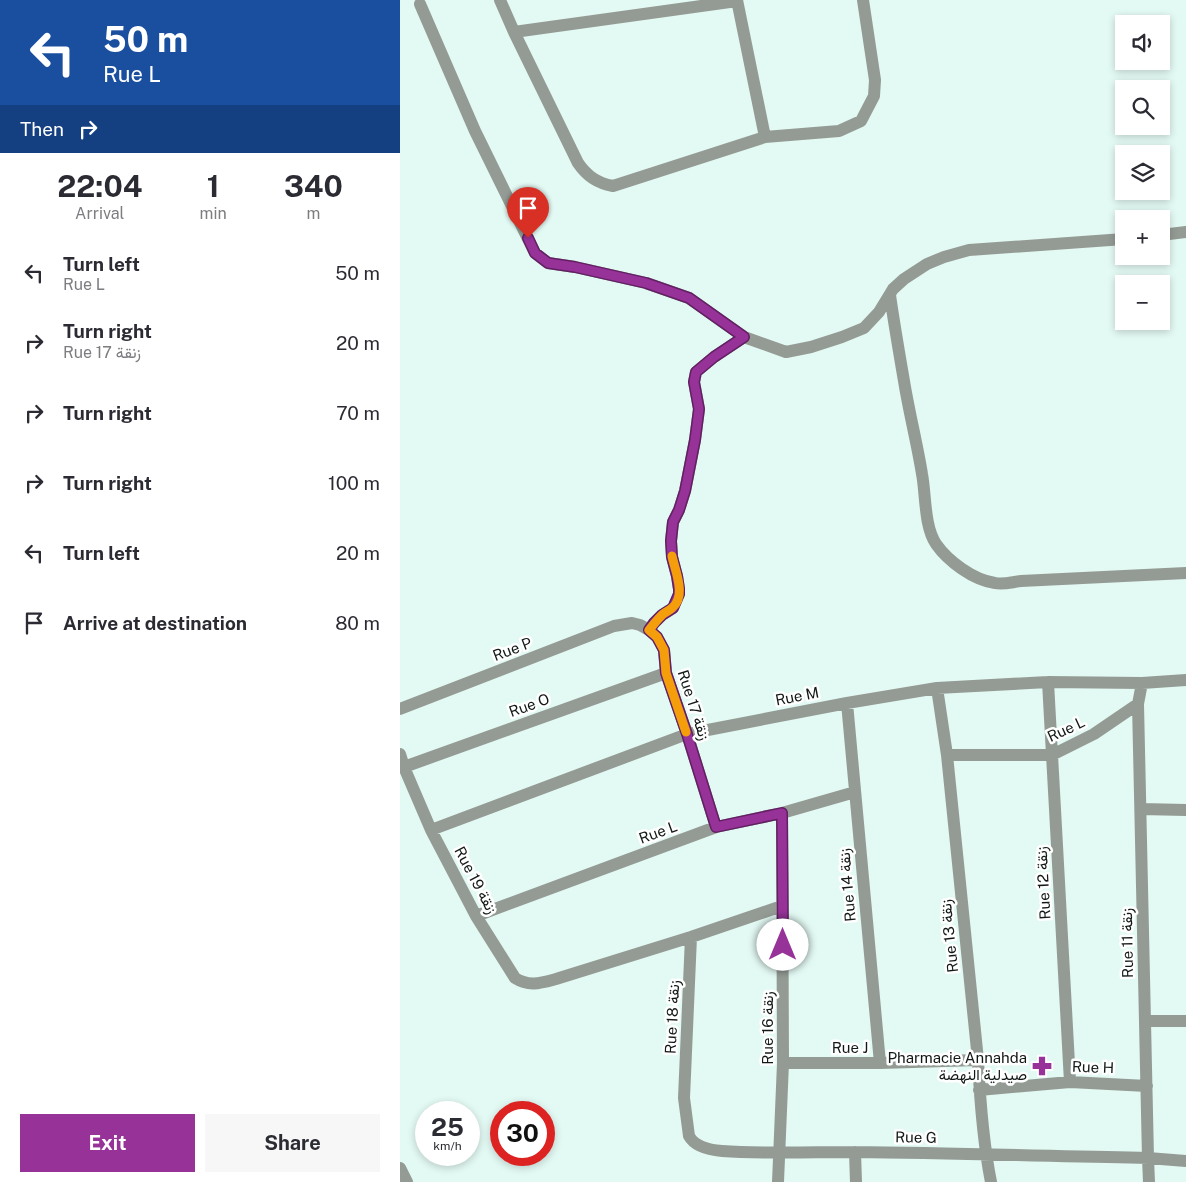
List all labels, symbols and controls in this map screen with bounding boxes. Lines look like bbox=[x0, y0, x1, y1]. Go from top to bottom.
map controls bbox=[1115, 15, 1170, 330]
button: sound bbox=[1115, 15, 1170, 70]
text: 50 m bbox=[103, 19, 188, 60]
icon: left bbox=[20, 20, 85, 85]
text: Rue L bbox=[103, 61, 161, 87]
button: search bbox=[1115, 80, 1170, 135]
icon: right bbox=[74, 115, 102, 143]
text: Then bbox=[20, 118, 64, 140]
button: layers bbox=[1115, 145, 1170, 200]
text: 22:04 bbox=[57, 168, 142, 204]
text: 1 bbox=[207, 168, 220, 204]
text: 340 bbox=[284, 168, 343, 204]
pin bbox=[507, 187, 549, 238]
icon: arrive bbox=[514, 194, 542, 222]
text: Arrival bbox=[75, 204, 124, 223]
text: min bbox=[200, 204, 227, 223]
text: m bbox=[306, 204, 320, 223]
button: + bbox=[1115, 210, 1170, 265]
text: Turn left bbox=[63, 253, 140, 275]
icon: left bbox=[20, 259, 48, 287]
text: 50 m bbox=[335, 262, 380, 284]
text: Rue L bbox=[63, 275, 105, 294]
button: − bbox=[1115, 275, 1170, 330]
text: Turn right bbox=[63, 320, 152, 342]
icon: right bbox=[20, 329, 48, 357]
text: 20 m bbox=[336, 332, 380, 354]
text: Rue 17 زنقة bbox=[63, 343, 141, 362]
icon: right bbox=[20, 399, 48, 427]
text: Turn right bbox=[63, 402, 152, 424]
text: 70 m bbox=[336, 402, 380, 424]
icon: right bbox=[20, 469, 48, 497]
text: Turn right bbox=[63, 472, 152, 494]
text: 100 m bbox=[328, 472, 380, 494]
icon: left bbox=[20, 539, 48, 567]
text: Turn left bbox=[63, 542, 140, 564]
text: 20 m bbox=[336, 542, 380, 564]
icon: arrive bbox=[20, 609, 48, 637]
text: Arrive at destination bbox=[63, 612, 247, 634]
text: 80 m bbox=[335, 612, 380, 634]
street label: Rue P bbox=[490, 634, 534, 664]
street label: Rue 17 زنقة bbox=[674, 668, 713, 743]
street label: Rue M bbox=[774, 683, 820, 709]
street label: Rue O bbox=[506, 690, 552, 720]
street label: Rue L bbox=[1045, 713, 1087, 745]
street label: Rue L bbox=[637, 817, 679, 847]
street label: Rue 19 زنقة bbox=[450, 844, 501, 917]
street label: Rue 12 زنقة bbox=[1033, 846, 1054, 920]
street label: Rue 14 زنقة bbox=[835, 848, 860, 922]
street label: Rue 13 زنقة bbox=[937, 898, 962, 973]
street label: Rue 11 زنقة bbox=[1118, 908, 1137, 978]
position arrow bbox=[756, 918, 808, 970]
street label: Rue 18 زنقة bbox=[662, 980, 683, 1054]
street label: Rue 16 زنقة bbox=[759, 991, 777, 1065]
street label: Rue J bbox=[832, 1039, 868, 1056]
place label: Pharmacie Annahda صيدلية النهضة bbox=[887, 1049, 1027, 1084]
pharmacy icon: Pharmacie Annahda صيدلية النهضة bbox=[1031, 1055, 1053, 1077]
street label: Rue H bbox=[1072, 1058, 1114, 1076]
speed limit sign: 30 bbox=[490, 1101, 555, 1166]
text: 25 bbox=[431, 1112, 464, 1142]
button: Exit bbox=[20, 1114, 195, 1172]
button: Share bbox=[205, 1114, 380, 1172]
street label: Rue G bbox=[895, 1128, 937, 1146]
text: km/h bbox=[433, 1139, 462, 1153]

